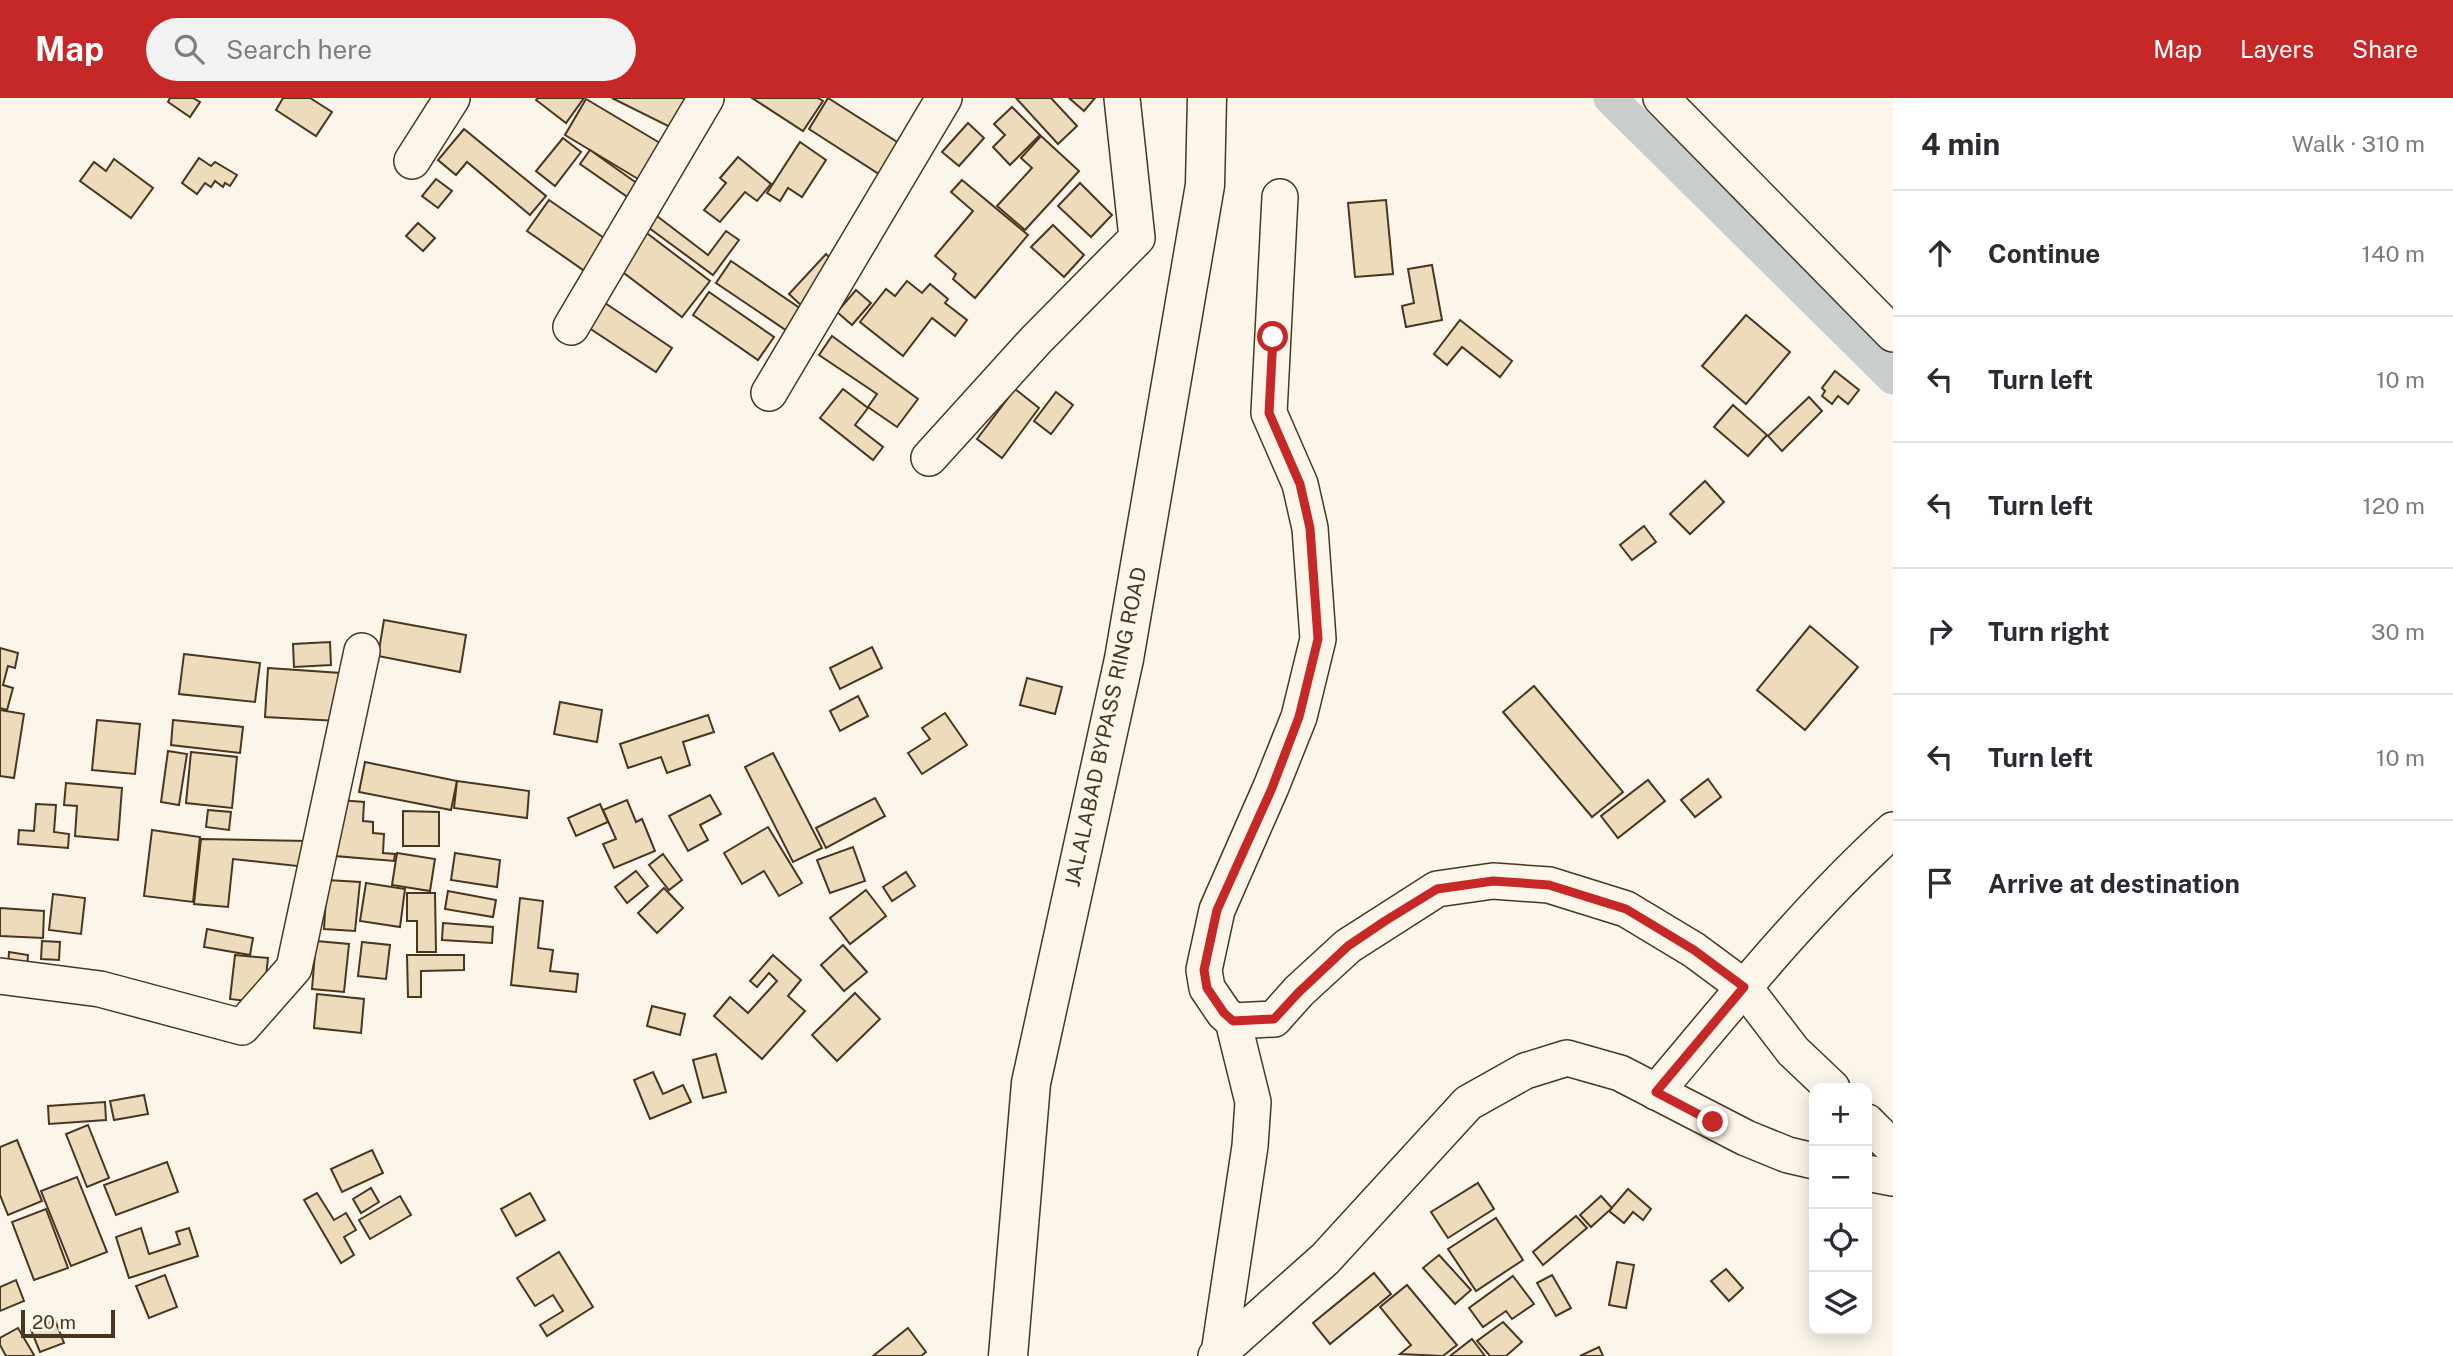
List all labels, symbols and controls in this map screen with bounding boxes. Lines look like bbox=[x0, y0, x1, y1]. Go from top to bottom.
search box bbox=[146, 18, 636, 81]
text: Map bbox=[35, 30, 104, 68]
icon: search bbox=[170, 30, 208, 68]
text: Search here bbox=[226, 34, 372, 65]
text: Map bbox=[2153, 35, 2202, 63]
text: Layers bbox=[2240, 35, 2314, 63]
text: Share bbox=[2352, 35, 2418, 63]
text: 4 min bbox=[1921, 126, 2000, 162]
text: Walk · 310 m bbox=[2292, 130, 2425, 157]
icon: ahead bbox=[1921, 234, 1959, 272]
text: Continue bbox=[1988, 238, 2100, 269]
text: 140 m bbox=[2362, 240, 2425, 267]
route start bbox=[1257, 321, 1288, 352]
icon: left bbox=[1921, 360, 1959, 398]
text: Turn left bbox=[1988, 364, 2093, 395]
text: 10 m bbox=[2376, 366, 2425, 393]
icon: left bbox=[1921, 486, 1959, 524]
text: Turn left bbox=[1988, 490, 2093, 521]
text: 120 m bbox=[2362, 492, 2425, 519]
street label: JALALABAD BYPASS RING ROAD bbox=[1059, 565, 1152, 889]
icon: right bbox=[1921, 612, 1959, 650]
text: Turn right bbox=[1988, 616, 2110, 647]
text: 30 m bbox=[2371, 618, 2425, 645]
icon: left bbox=[1921, 738, 1959, 776]
text: Turn left bbox=[1988, 742, 2093, 773]
text: 10 m bbox=[2376, 744, 2425, 771]
icon: arrive bbox=[1921, 864, 1959, 902]
text: Arrive at destination bbox=[1988, 868, 2240, 899]
map controls bbox=[1809, 1083, 1872, 1335]
button: + bbox=[1809, 1083, 1872, 1146]
route end bbox=[1697, 1106, 1728, 1137]
button: − bbox=[1809, 1146, 1872, 1209]
button: locate bbox=[1809, 1209, 1872, 1272]
button: layers bbox=[1809, 1272, 1872, 1335]
scale bar bbox=[21, 1307, 116, 1339]
text: 20 m bbox=[32, 1311, 76, 1333]

